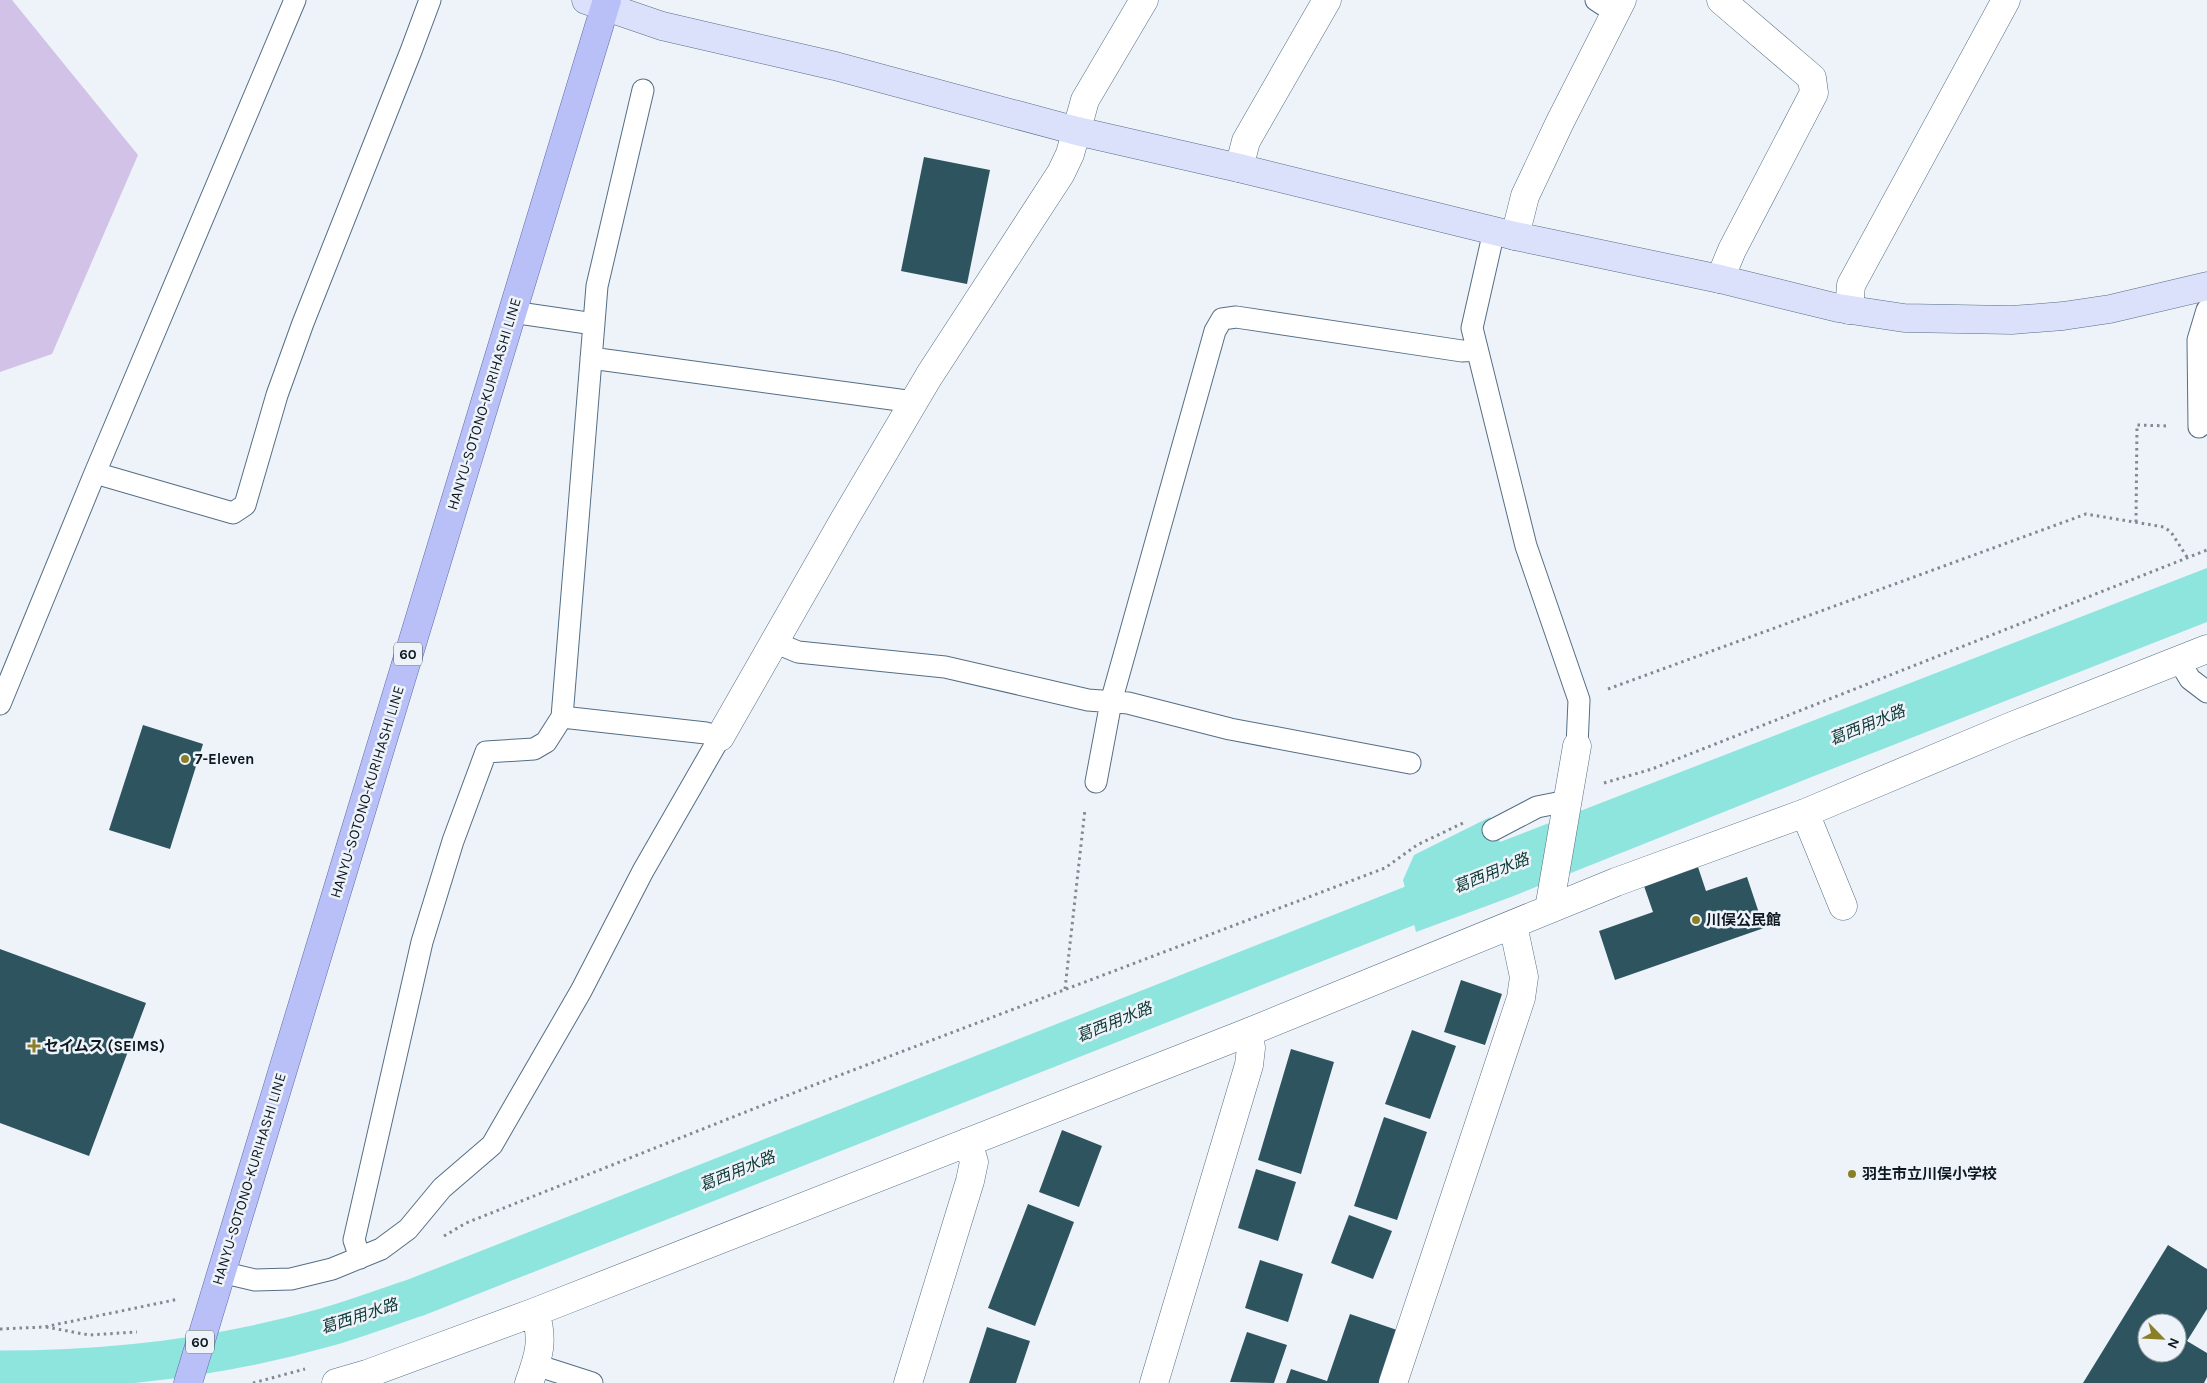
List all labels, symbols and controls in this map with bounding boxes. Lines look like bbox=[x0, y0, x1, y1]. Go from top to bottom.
street label: HANYU-SOTONO-KURIHASHI LINE bbox=[443, 296, 525, 512]
road number: 60 bbox=[394, 642, 422, 666]
street label: HANYU-SOTONO-KURIHASHI LINE bbox=[326, 684, 408, 900]
water label: 葛西用水路 bbox=[1826, 700, 1909, 749]
place label: 7-Eleven bbox=[195, 750, 254, 768]
marker: 7-Eleven bbox=[179, 753, 191, 765]
water label: 葛西用水路 bbox=[1450, 848, 1533, 897]
place label: 川俣公民館 bbox=[1706, 911, 1781, 929]
marker: 川俣公民館 bbox=[1690, 914, 1702, 926]
water label: 葛西用水路 bbox=[1073, 997, 1156, 1046]
place label: セイムス (SEIMS) bbox=[44, 1037, 165, 1055]
marker: セイムス (SEIMS) bbox=[28, 1040, 40, 1052]
street label: HANYU-SOTONO-KURIHASHI LINE bbox=[208, 1071, 290, 1287]
water label: 葛西用水路 bbox=[696, 1146, 779, 1195]
place label: 羽生市立川俣小学校 bbox=[1862, 1165, 1997, 1183]
marker: 羽生市立川俣小学校 bbox=[1846, 1168, 1858, 1180]
water label: 葛西用水路 bbox=[318, 1294, 402, 1337]
north arrow bbox=[2137, 1313, 2187, 1363]
road number: 60 bbox=[186, 1330, 214, 1354]
text: N bbox=[2164, 1335, 2183, 1351]

